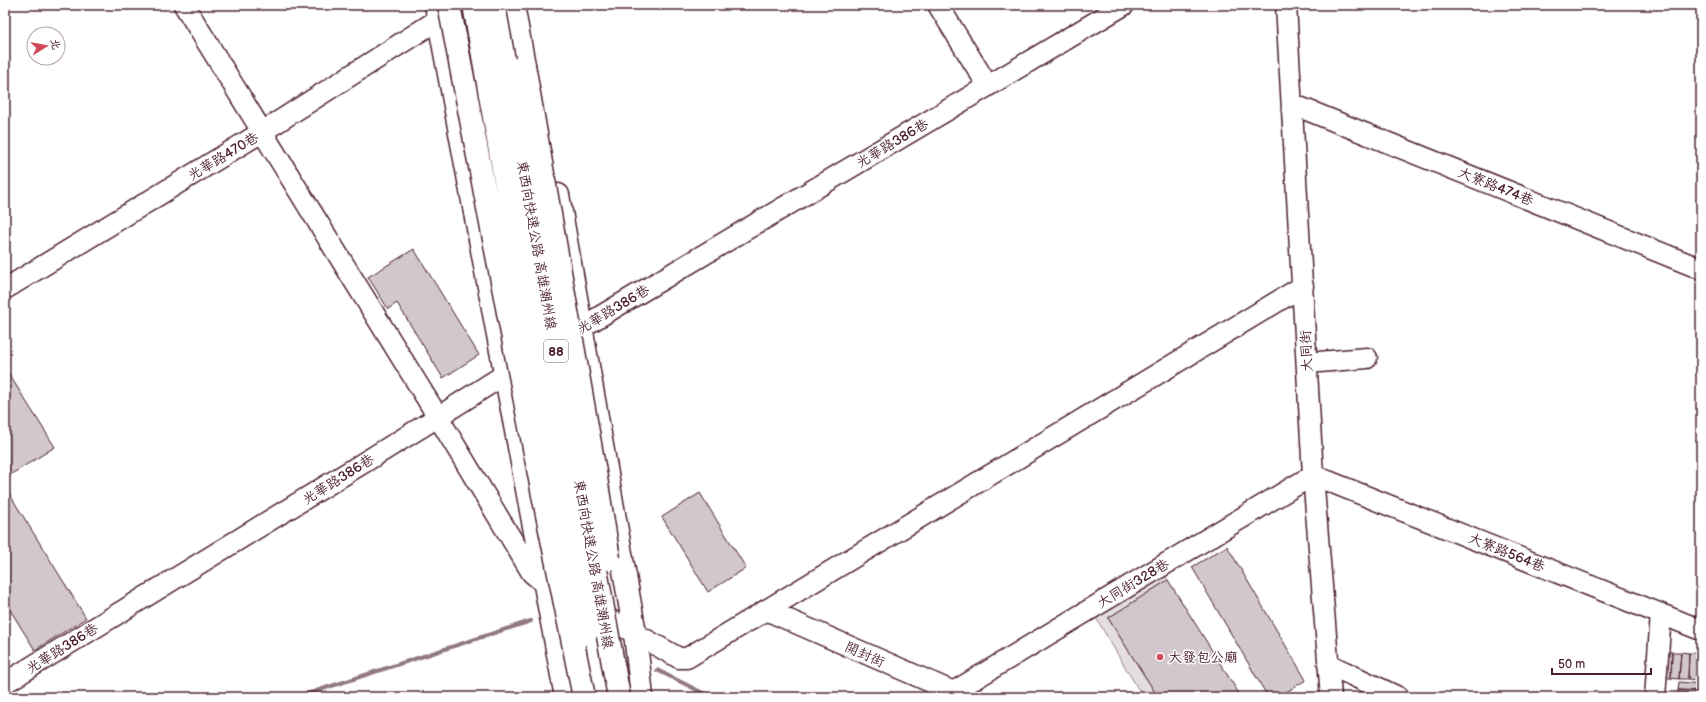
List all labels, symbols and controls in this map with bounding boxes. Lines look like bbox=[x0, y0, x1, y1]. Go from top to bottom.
north arrow bbox=[26, 26, 66, 66]
text: 北 bbox=[48, 38, 63, 51]
street label: 光華路386巷 bbox=[853, 115, 932, 172]
street label: 光華路470巷 bbox=[185, 128, 263, 184]
street label: 東西向快速公路 高雄潮州線 bbox=[513, 159, 560, 331]
street label: 大寮路474巷 bbox=[1456, 164, 1537, 210]
street label: 光華路386巷 bbox=[574, 281, 653, 338]
street label: 大同街 bbox=[1297, 330, 1316, 372]
road number: 88 bbox=[544, 340, 568, 362]
street label: 光華路386巷 bbox=[299, 450, 378, 508]
street label: 東西向快速公路 高雄潮州線 bbox=[570, 478, 617, 650]
street label: 大寮路564巷 bbox=[1466, 529, 1549, 576]
street label: 大同街328巷 bbox=[1094, 555, 1173, 612]
street label: 光華路386巷 bbox=[23, 619, 102, 677]
street label: 開封街 bbox=[842, 638, 887, 671]
place label: 大發包公廟 bbox=[1168, 649, 1238, 666]
scale bar bbox=[1552, 650, 1651, 676]
marker: 大發包公廟 bbox=[1155, 652, 1165, 662]
text: 50 m bbox=[1558, 657, 1585, 672]

